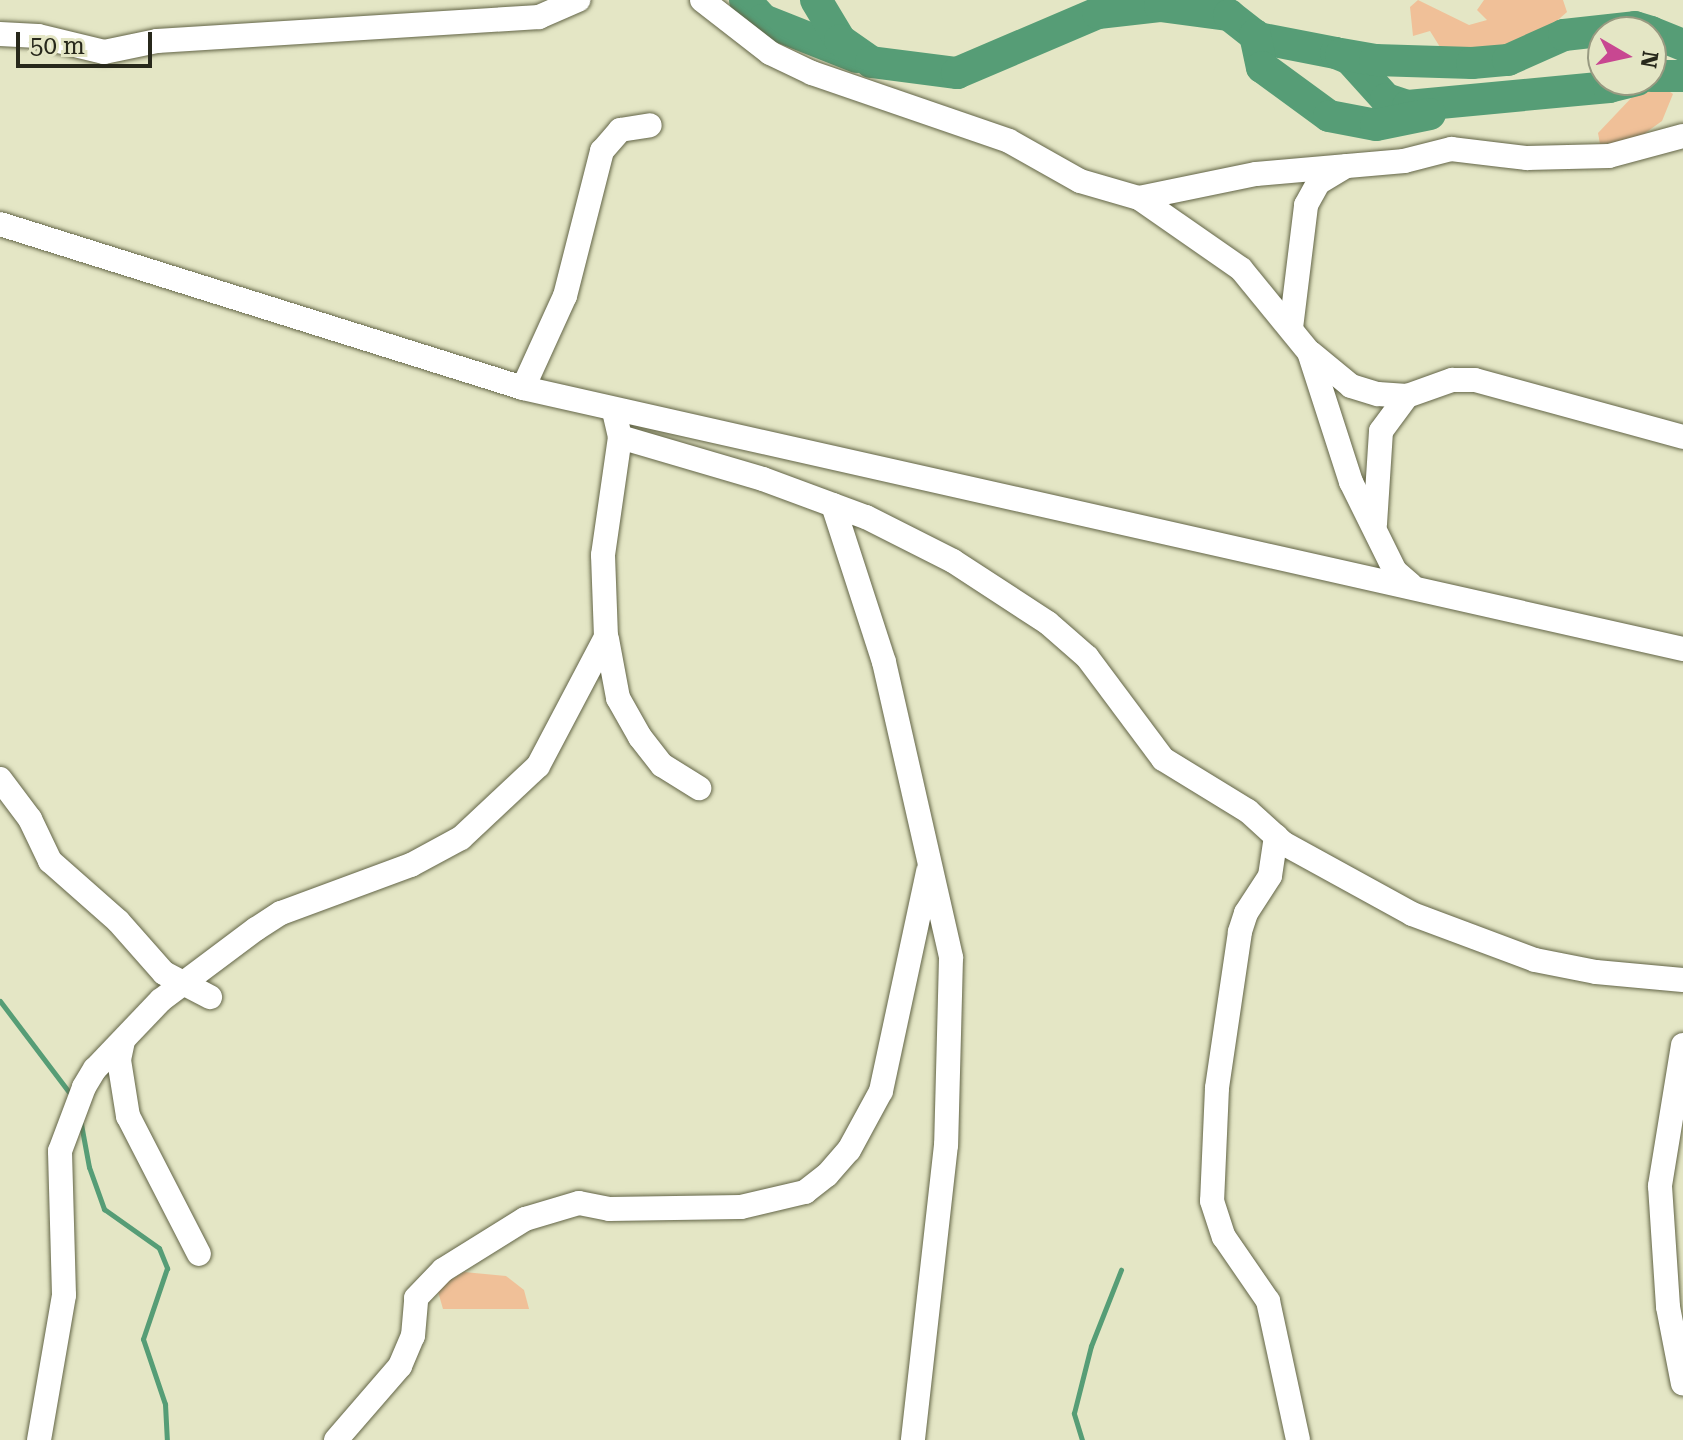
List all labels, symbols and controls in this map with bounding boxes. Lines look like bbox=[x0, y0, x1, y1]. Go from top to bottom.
scale bar bbox=[20, 16, 156, 66]
north arrow bbox=[1587, 16, 1667, 96]
text: 50 m bbox=[30, 32, 85, 60]
text: N bbox=[1636, 49, 1663, 70]

